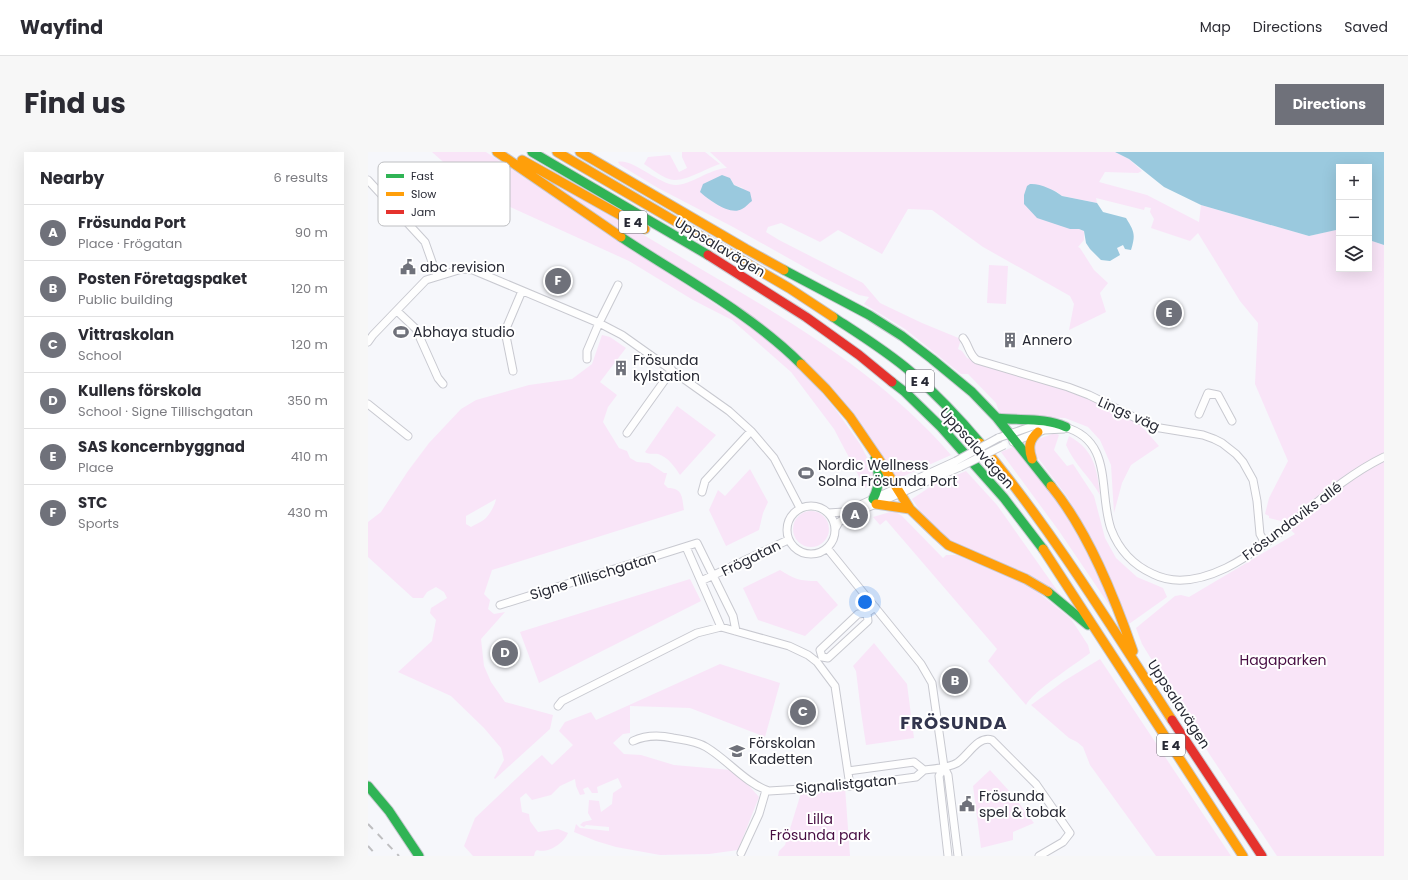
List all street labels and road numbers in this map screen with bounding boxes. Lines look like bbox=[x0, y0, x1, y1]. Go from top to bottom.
road number: E 4 bbox=[619, 211, 647, 233]
street label: Uppsalavägen bbox=[671, 212, 769, 282]
road number: E 4 bbox=[906, 370, 934, 392]
street label: Lings väg bbox=[1095, 391, 1163, 437]
street label: Uppsalavägen bbox=[935, 403, 1019, 493]
street label: Frösundaviks allé bbox=[1238, 477, 1346, 565]
street label: Frögatan bbox=[718, 535, 784, 581]
street label: Signe Tillischgatan bbox=[527, 547, 659, 605]
street label: Uppsalavägen bbox=[1143, 656, 1215, 752]
road number: E 4 bbox=[1157, 734, 1185, 756]
street label: Signalistgatan bbox=[795, 770, 897, 798]

